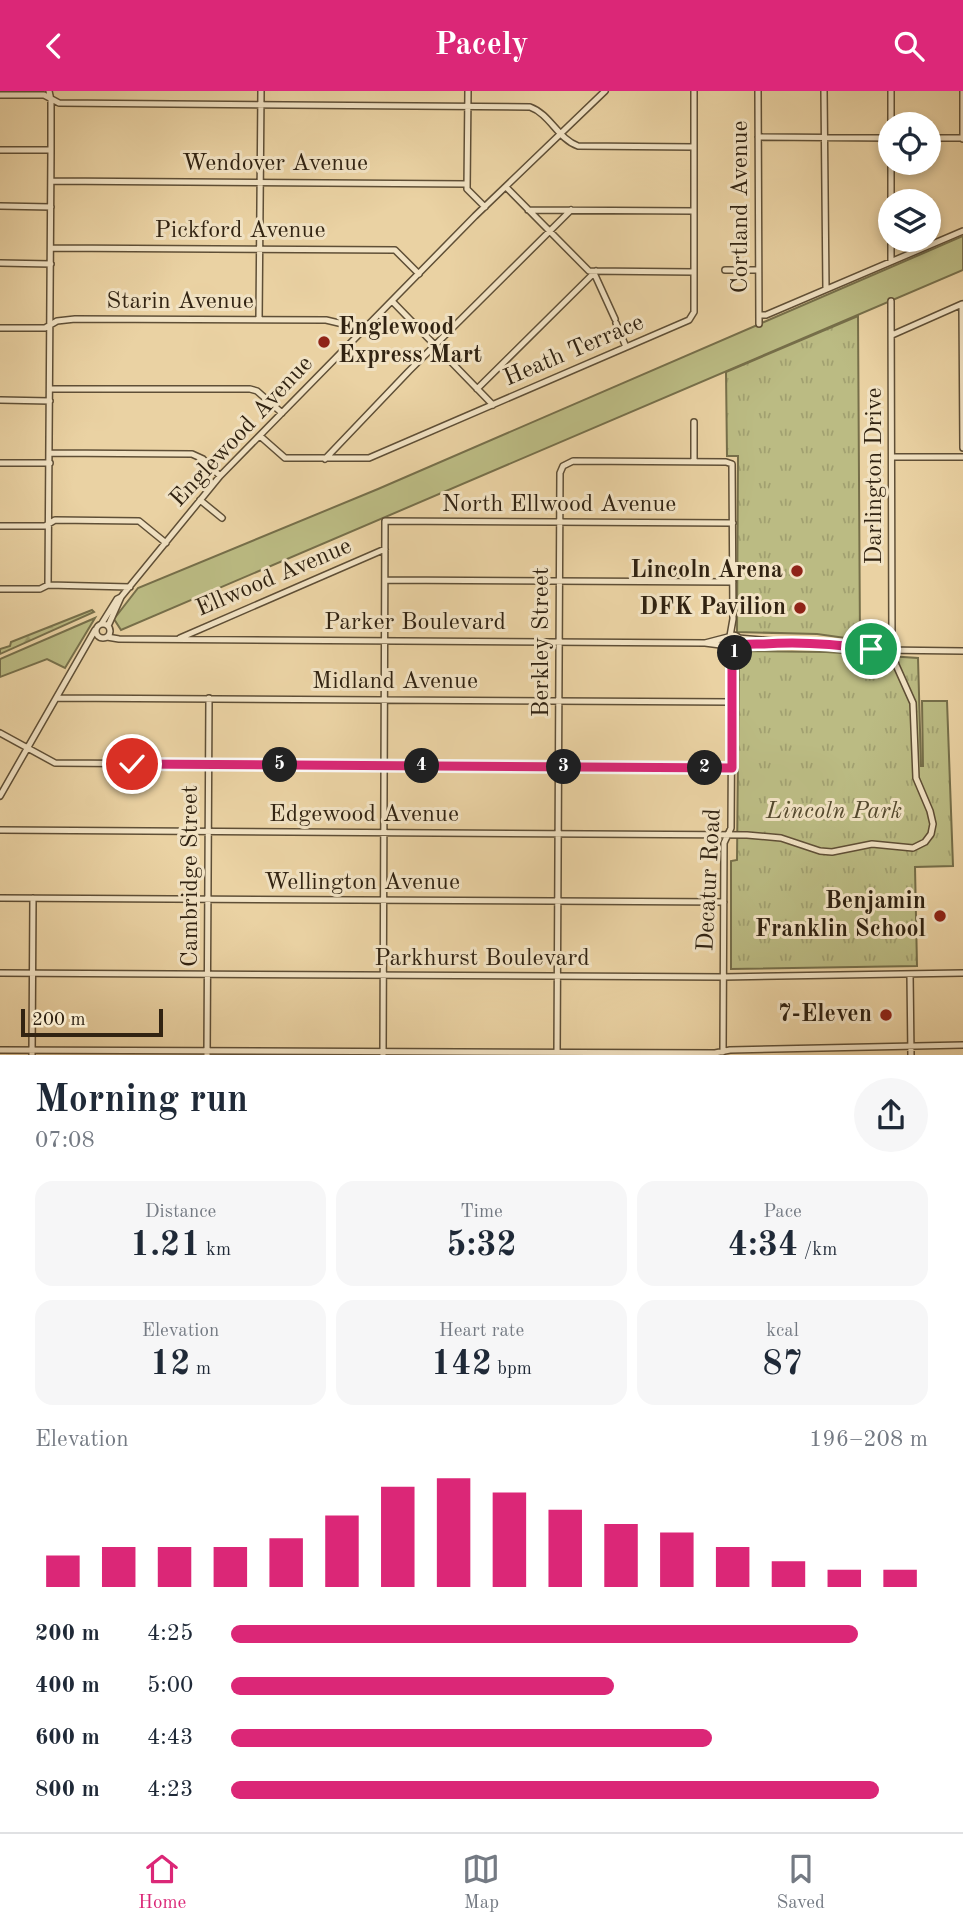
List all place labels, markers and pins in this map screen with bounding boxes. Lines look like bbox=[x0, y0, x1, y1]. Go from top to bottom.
place label: Englewood Express Mart bbox=[338, 316, 482, 368]
marker: Englewood Express Mart bbox=[316, 334, 332, 350]
place label: Lincoln Arena bbox=[630, 559, 783, 583]
marker: Lincoln Arena bbox=[789, 563, 805, 579]
place label: DFK Pavilion bbox=[639, 596, 786, 620]
marker: DFK Pavilion bbox=[792, 600, 808, 616]
pin bbox=[841, 619, 901, 679]
pin: 1 bbox=[718, 635, 752, 671]
pin bbox=[102, 734, 162, 794]
pin: 5 bbox=[262, 747, 298, 783]
pin: 4 bbox=[404, 749, 440, 783]
pin: 3 bbox=[546, 749, 582, 785]
pin: 2 bbox=[688, 751, 722, 785]
place label: Benjamin Franklin School bbox=[755, 890, 926, 942]
marker: Benjamin Franklin School bbox=[932, 908, 948, 924]
place label: 7-Eleven bbox=[778, 1003, 872, 1027]
marker: 7-Eleven bbox=[878, 1007, 894, 1023]

